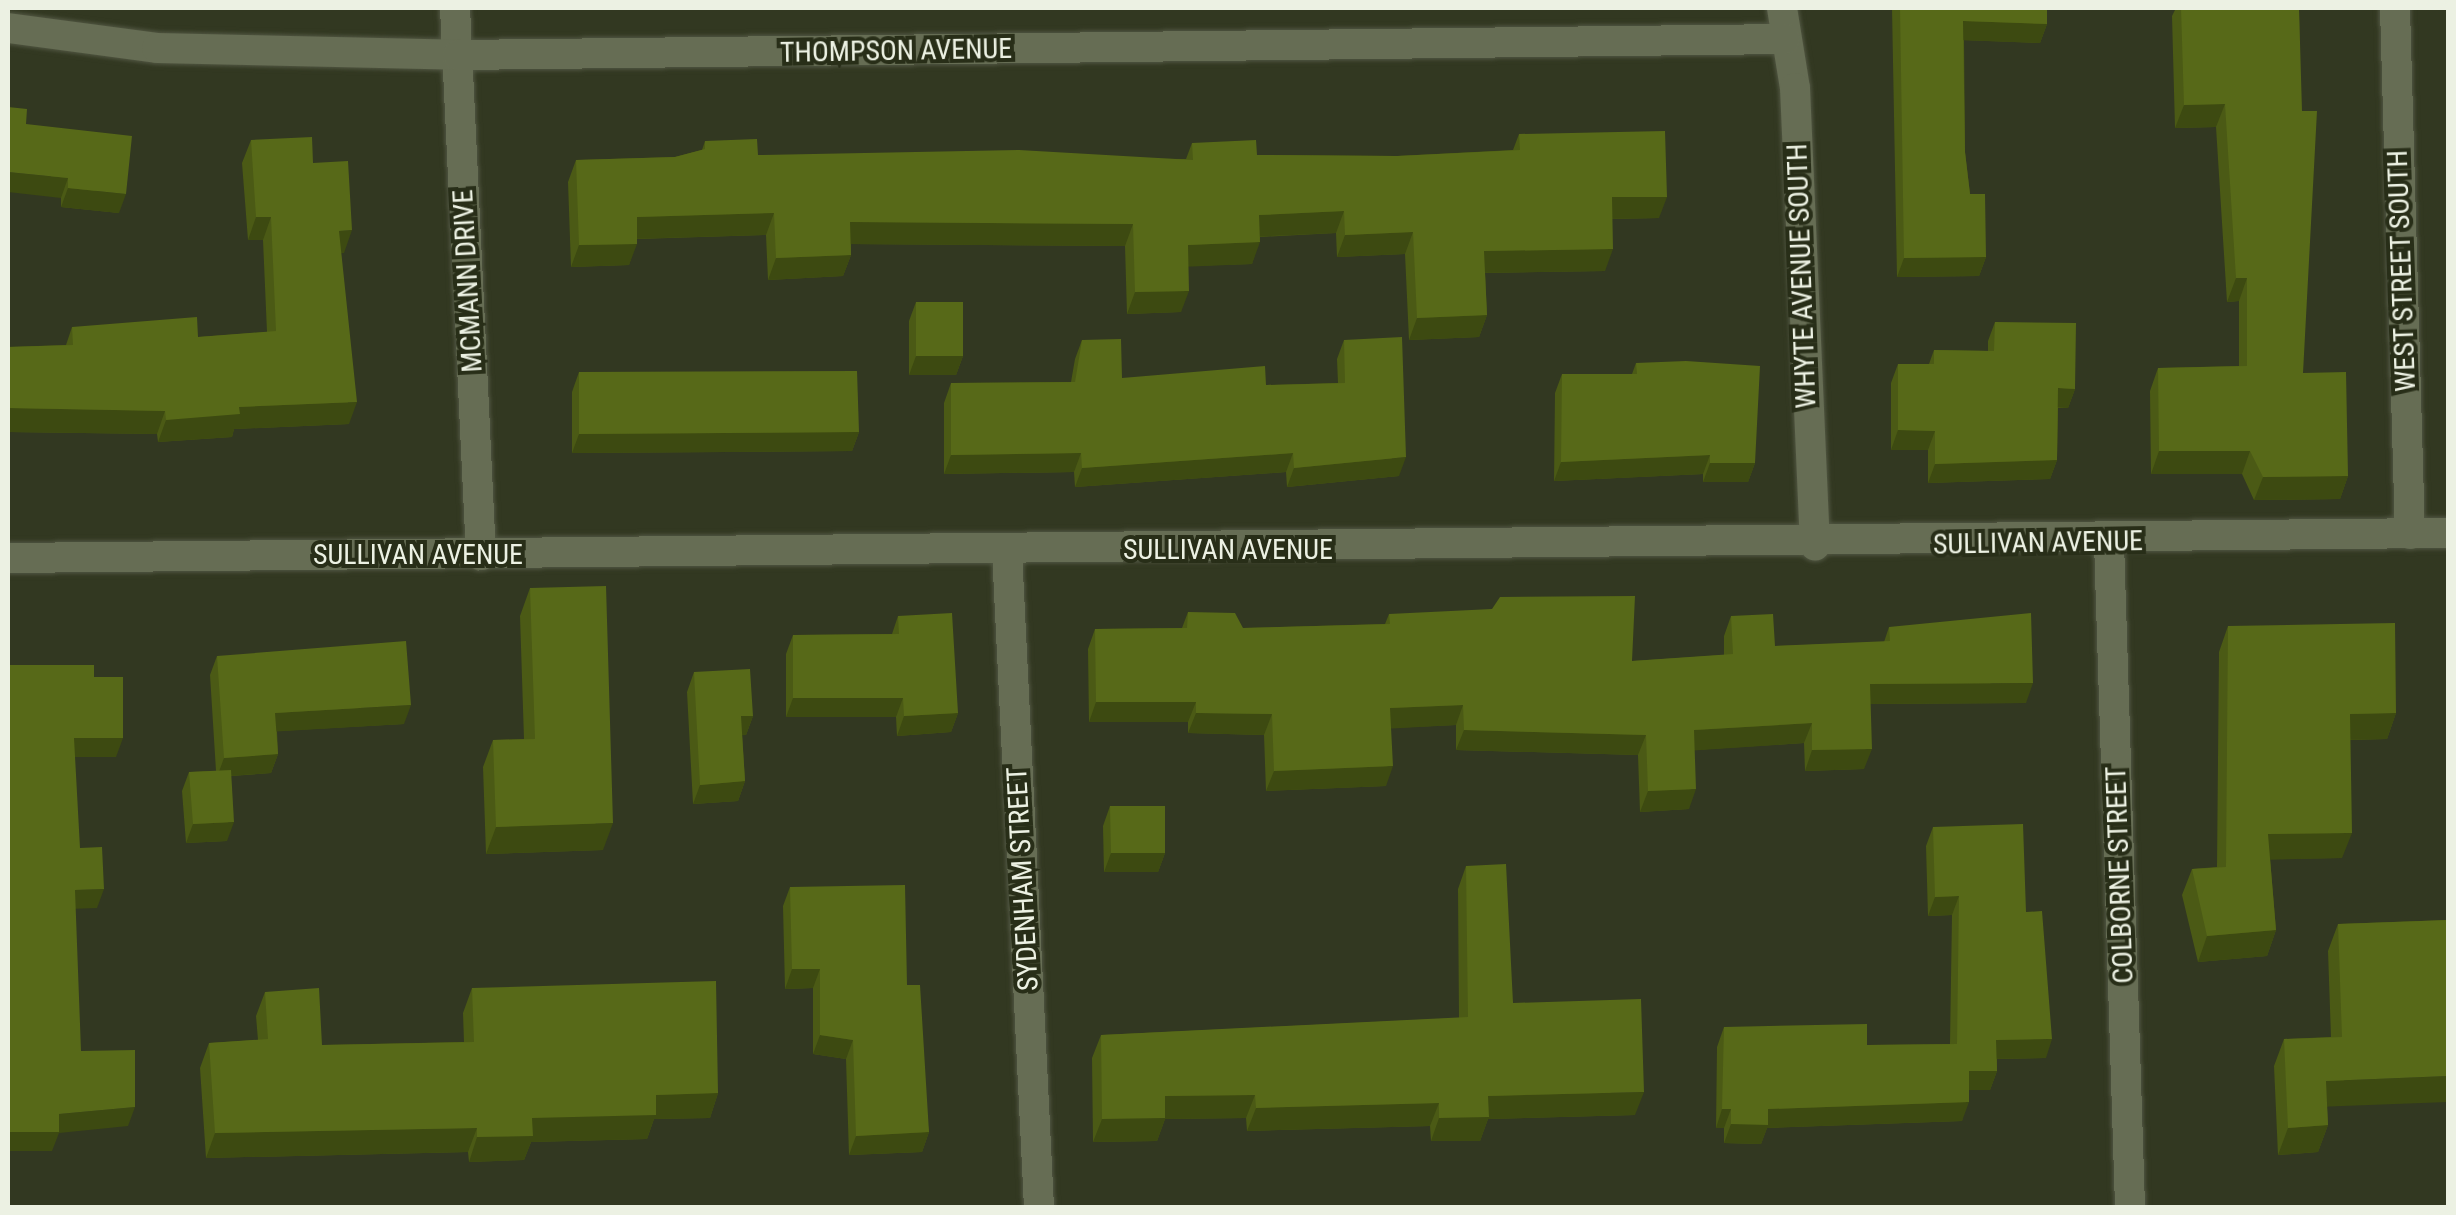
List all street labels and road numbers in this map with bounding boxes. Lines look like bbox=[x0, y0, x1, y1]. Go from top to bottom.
street label: THOMPSON AVENUE bbox=[780, 32, 1012, 70]
street label: WHYTE AVENUE SOUTH bbox=[1781, 143, 1823, 409]
street label: WEST STREET SOUTH bbox=[2381, 149, 2423, 393]
street label: MCMANN DRIVE bbox=[446, 189, 490, 373]
street label: SULLIVAN AVENUE bbox=[1933, 524, 2143, 562]
street label: SULLIVAN AVENUE bbox=[1123, 533, 1333, 567]
street label: SULLIVAN AVENUE bbox=[313, 538, 523, 572]
street label: SYDENHAM STREET bbox=[1000, 766, 1046, 992]
street label: COLBORNE STREET bbox=[2099, 766, 2141, 984]

